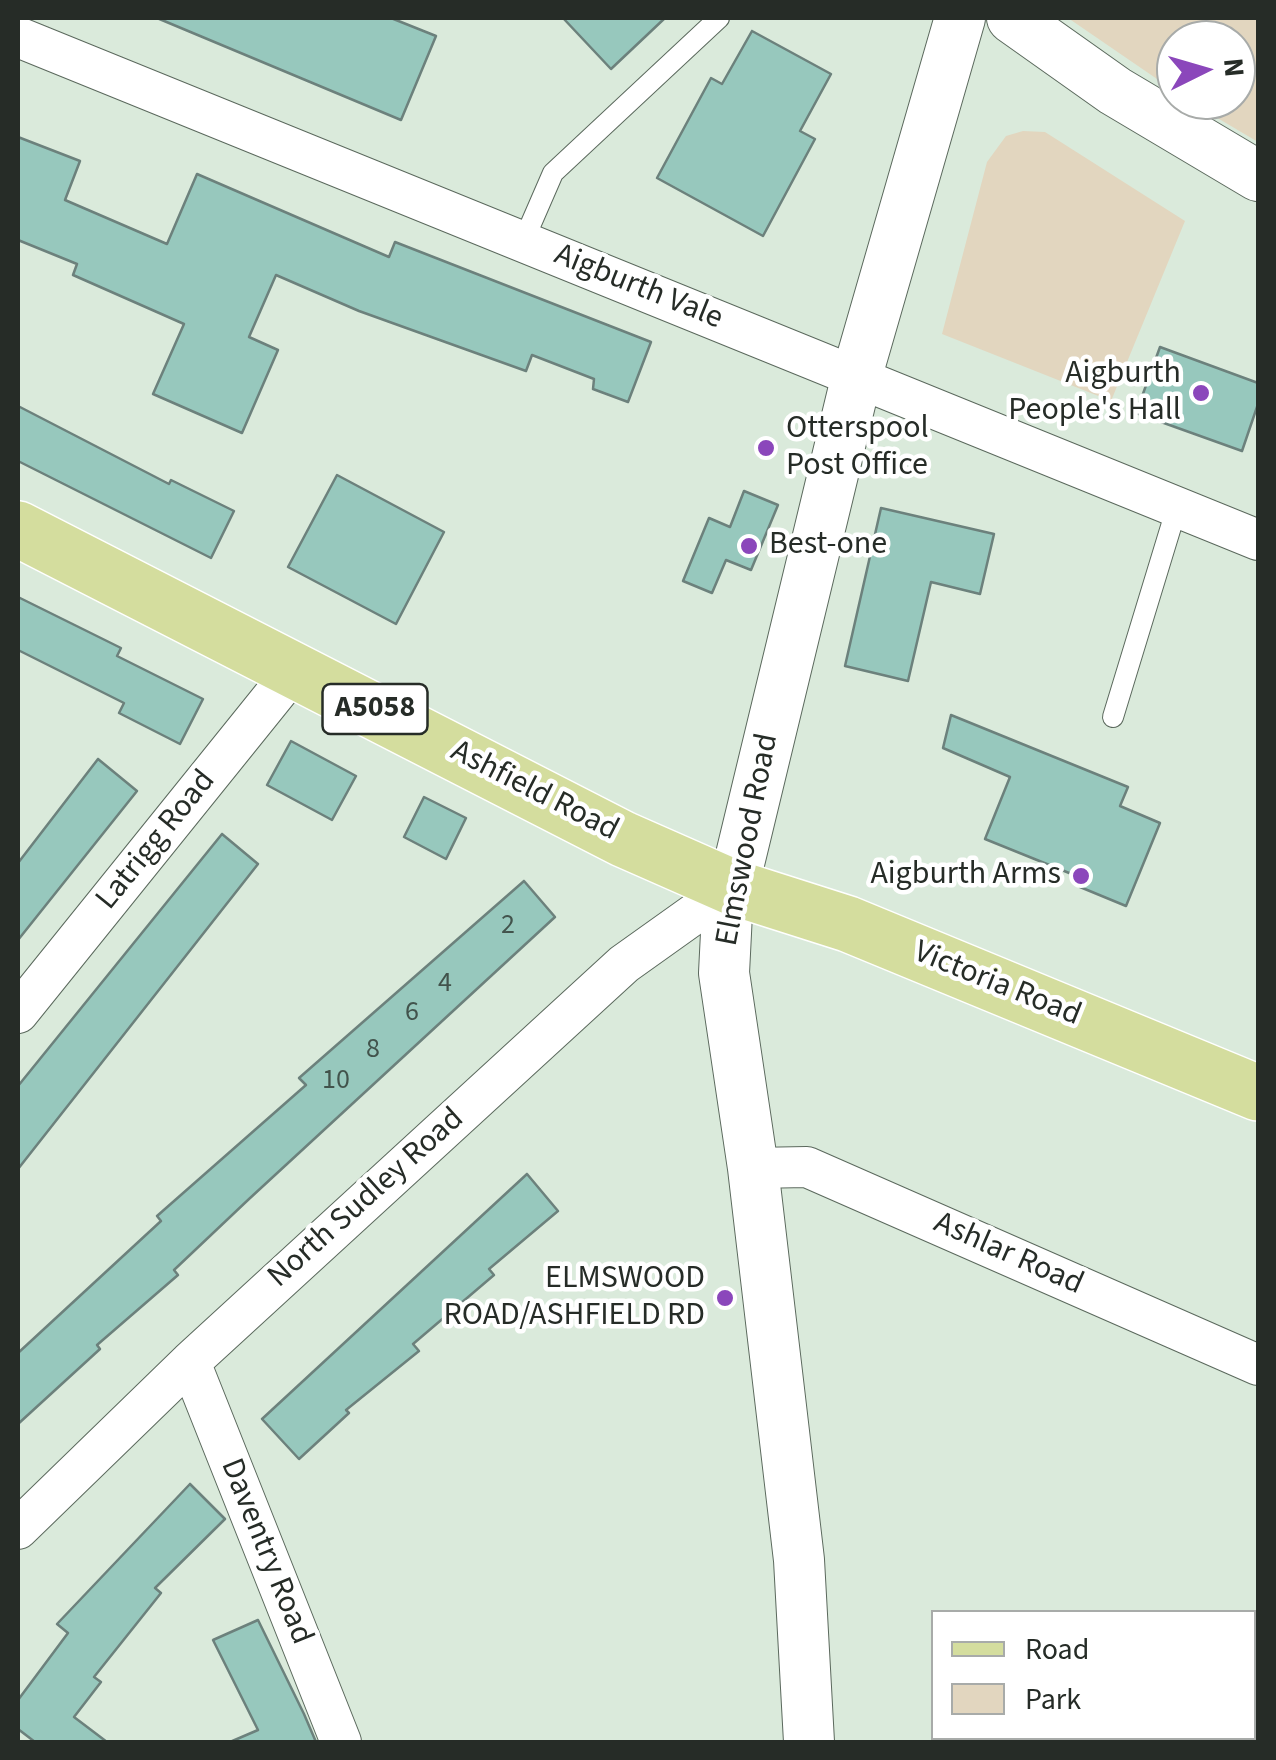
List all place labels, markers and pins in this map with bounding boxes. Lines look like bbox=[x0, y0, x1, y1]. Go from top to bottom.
place label: Aigburth People's Hall bbox=[1008, 356, 1181, 431]
marker: Aigburth People's Hall bbox=[1190, 382, 1212, 404]
place label: Otterspool Post Office bbox=[786, 411, 929, 486]
marker: Otterspool Post Office bbox=[755, 437, 777, 459]
place label: Best-one bbox=[769, 527, 887, 565]
marker: Best-one bbox=[738, 535, 760, 557]
place label: Aigburth Arms bbox=[870, 857, 1061, 895]
marker: Aigburth Arms bbox=[1070, 865, 1092, 887]
place label: ELMSWOOD ROAD/ASHFIELD RD bbox=[444, 1261, 705, 1336]
marker: ELMSWOOD ROAD/ASHFIELD RD bbox=[714, 1287, 736, 1309]

